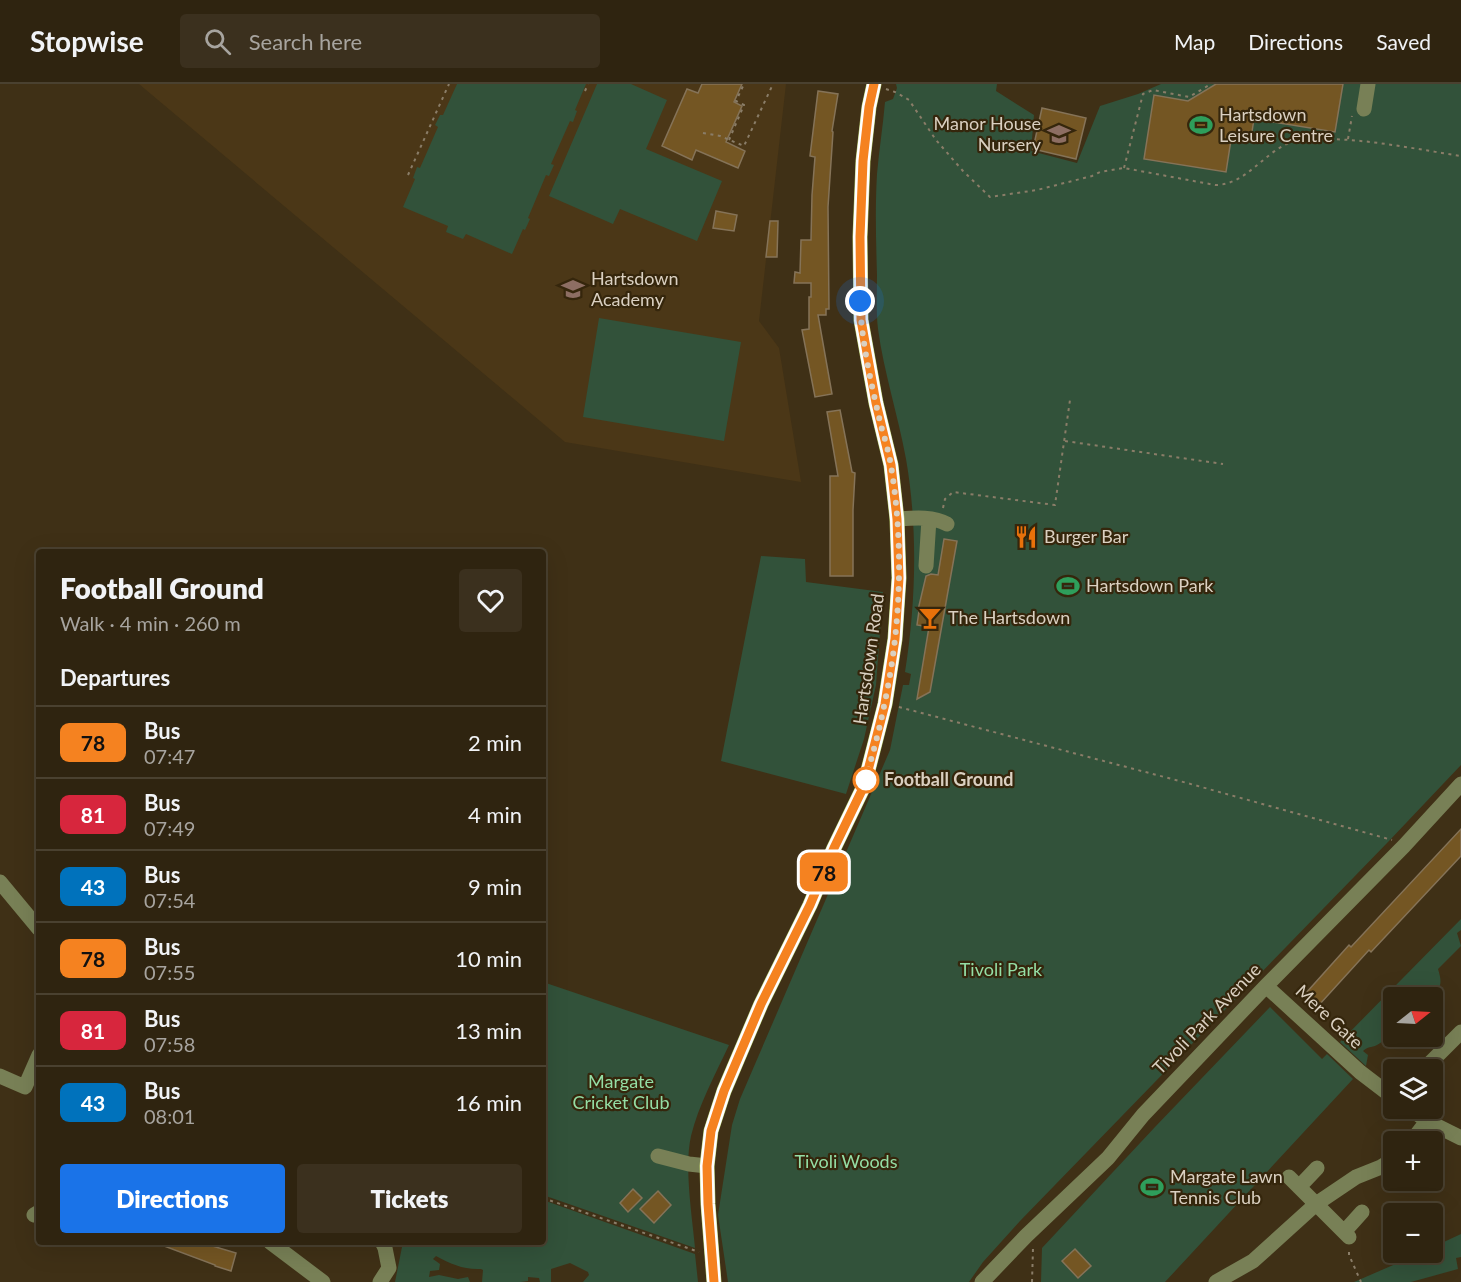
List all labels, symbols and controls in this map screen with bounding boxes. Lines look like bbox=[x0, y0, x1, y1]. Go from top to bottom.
search box bbox=[180, 14, 600, 68]
text: Stopwise bbox=[30, 24, 144, 58]
icon: search bbox=[201, 25, 234, 58]
text: Search here bbox=[249, 28, 362, 55]
text: Map bbox=[1174, 29, 1215, 54]
text: Directions bbox=[1248, 29, 1343, 54]
text: Saved bbox=[1376, 29, 1431, 54]
place label: Hartsdown Leisure Centre bbox=[1219, 103, 1333, 146]
place label: Manor House Nursery bbox=[934, 112, 1042, 155]
sports icon: Hartsdown Leisure Centre bbox=[1188, 112, 1214, 138]
school or university icon: Manor House Nursery bbox=[1046, 121, 1072, 147]
place label: Hartsdown Academy bbox=[591, 267, 679, 310]
school or university icon: Hartsdown Academy bbox=[560, 276, 586, 302]
your location bbox=[845, 286, 875, 316]
restaurant icon: Burger Bar bbox=[1013, 524, 1039, 550]
place label: Burger Bar bbox=[1044, 525, 1129, 547]
button: heart bbox=[459, 569, 522, 632]
text: Football Ground bbox=[60, 571, 264, 605]
sports icon: Hartsdown Park bbox=[1055, 573, 1081, 599]
place label: Hartsdown Park bbox=[1086, 574, 1214, 596]
street label: Hartsdown Road bbox=[848, 592, 888, 726]
bar icon: The Hartsdown bbox=[917, 605, 943, 631]
place label: The Hartsdown bbox=[948, 606, 1070, 628]
text: Walk · 4 min · 260 m bbox=[60, 611, 241, 635]
text: Departures bbox=[60, 664, 170, 691]
text: Bus bbox=[144, 717, 180, 744]
text: 2 min bbox=[468, 729, 522, 756]
text: 78 bbox=[81, 730, 105, 755]
text: 07:47 bbox=[144, 744, 195, 768]
marker: Football Ground bbox=[853, 767, 879, 793]
place label: Football Ground bbox=[884, 768, 1014, 790]
text: Bus bbox=[144, 789, 180, 816]
text: 4 min bbox=[468, 801, 522, 828]
text: 81 bbox=[81, 802, 105, 827]
text: 07:49 bbox=[144, 816, 195, 840]
line badge: 78 bbox=[797, 852, 851, 892]
text: 78 bbox=[812, 860, 836, 885]
text: Bus bbox=[144, 861, 180, 888]
text: 9 min bbox=[468, 873, 522, 900]
text: 43 bbox=[81, 874, 105, 899]
text: 07:54 bbox=[144, 888, 195, 912]
text: Bus bbox=[144, 933, 180, 960]
text: 10 min bbox=[455, 945, 522, 972]
text: 78 bbox=[81, 946, 105, 971]
park label: Tivoli Park bbox=[960, 958, 1043, 980]
street label: Tivoli Park Avenue bbox=[1148, 958, 1265, 1078]
text: 07:55 bbox=[144, 960, 195, 984]
street label: Mere Gate bbox=[1291, 980, 1368, 1053]
north arrow bbox=[1383, 987, 1443, 1047]
map controls bbox=[1383, 987, 1443, 1263]
text: Bus bbox=[144, 1005, 180, 1032]
text: 13 min bbox=[455, 1017, 522, 1044]
text: 81 bbox=[81, 1018, 105, 1043]
text: 07:58 bbox=[144, 1032, 195, 1056]
button: layers bbox=[1383, 1059, 1443, 1119]
park label: Margate Cricket Club bbox=[573, 1070, 669, 1113]
text: Bus bbox=[144, 1077, 180, 1104]
text: 16 min bbox=[455, 1089, 522, 1116]
text: 43 bbox=[81, 1090, 105, 1115]
text: 08:01 bbox=[144, 1104, 195, 1128]
button: + bbox=[1383, 1131, 1443, 1191]
park label: Tivoli Woods bbox=[795, 1150, 898, 1172]
button: Directions bbox=[60, 1164, 285, 1233]
button: Tickets bbox=[297, 1164, 522, 1233]
place label: Margate Lawn Tennis Club bbox=[1170, 1165, 1283, 1208]
sports icon: Margate Lawn Tennis Club bbox=[1139, 1174, 1165, 1200]
button: − bbox=[1383, 1203, 1443, 1263]

